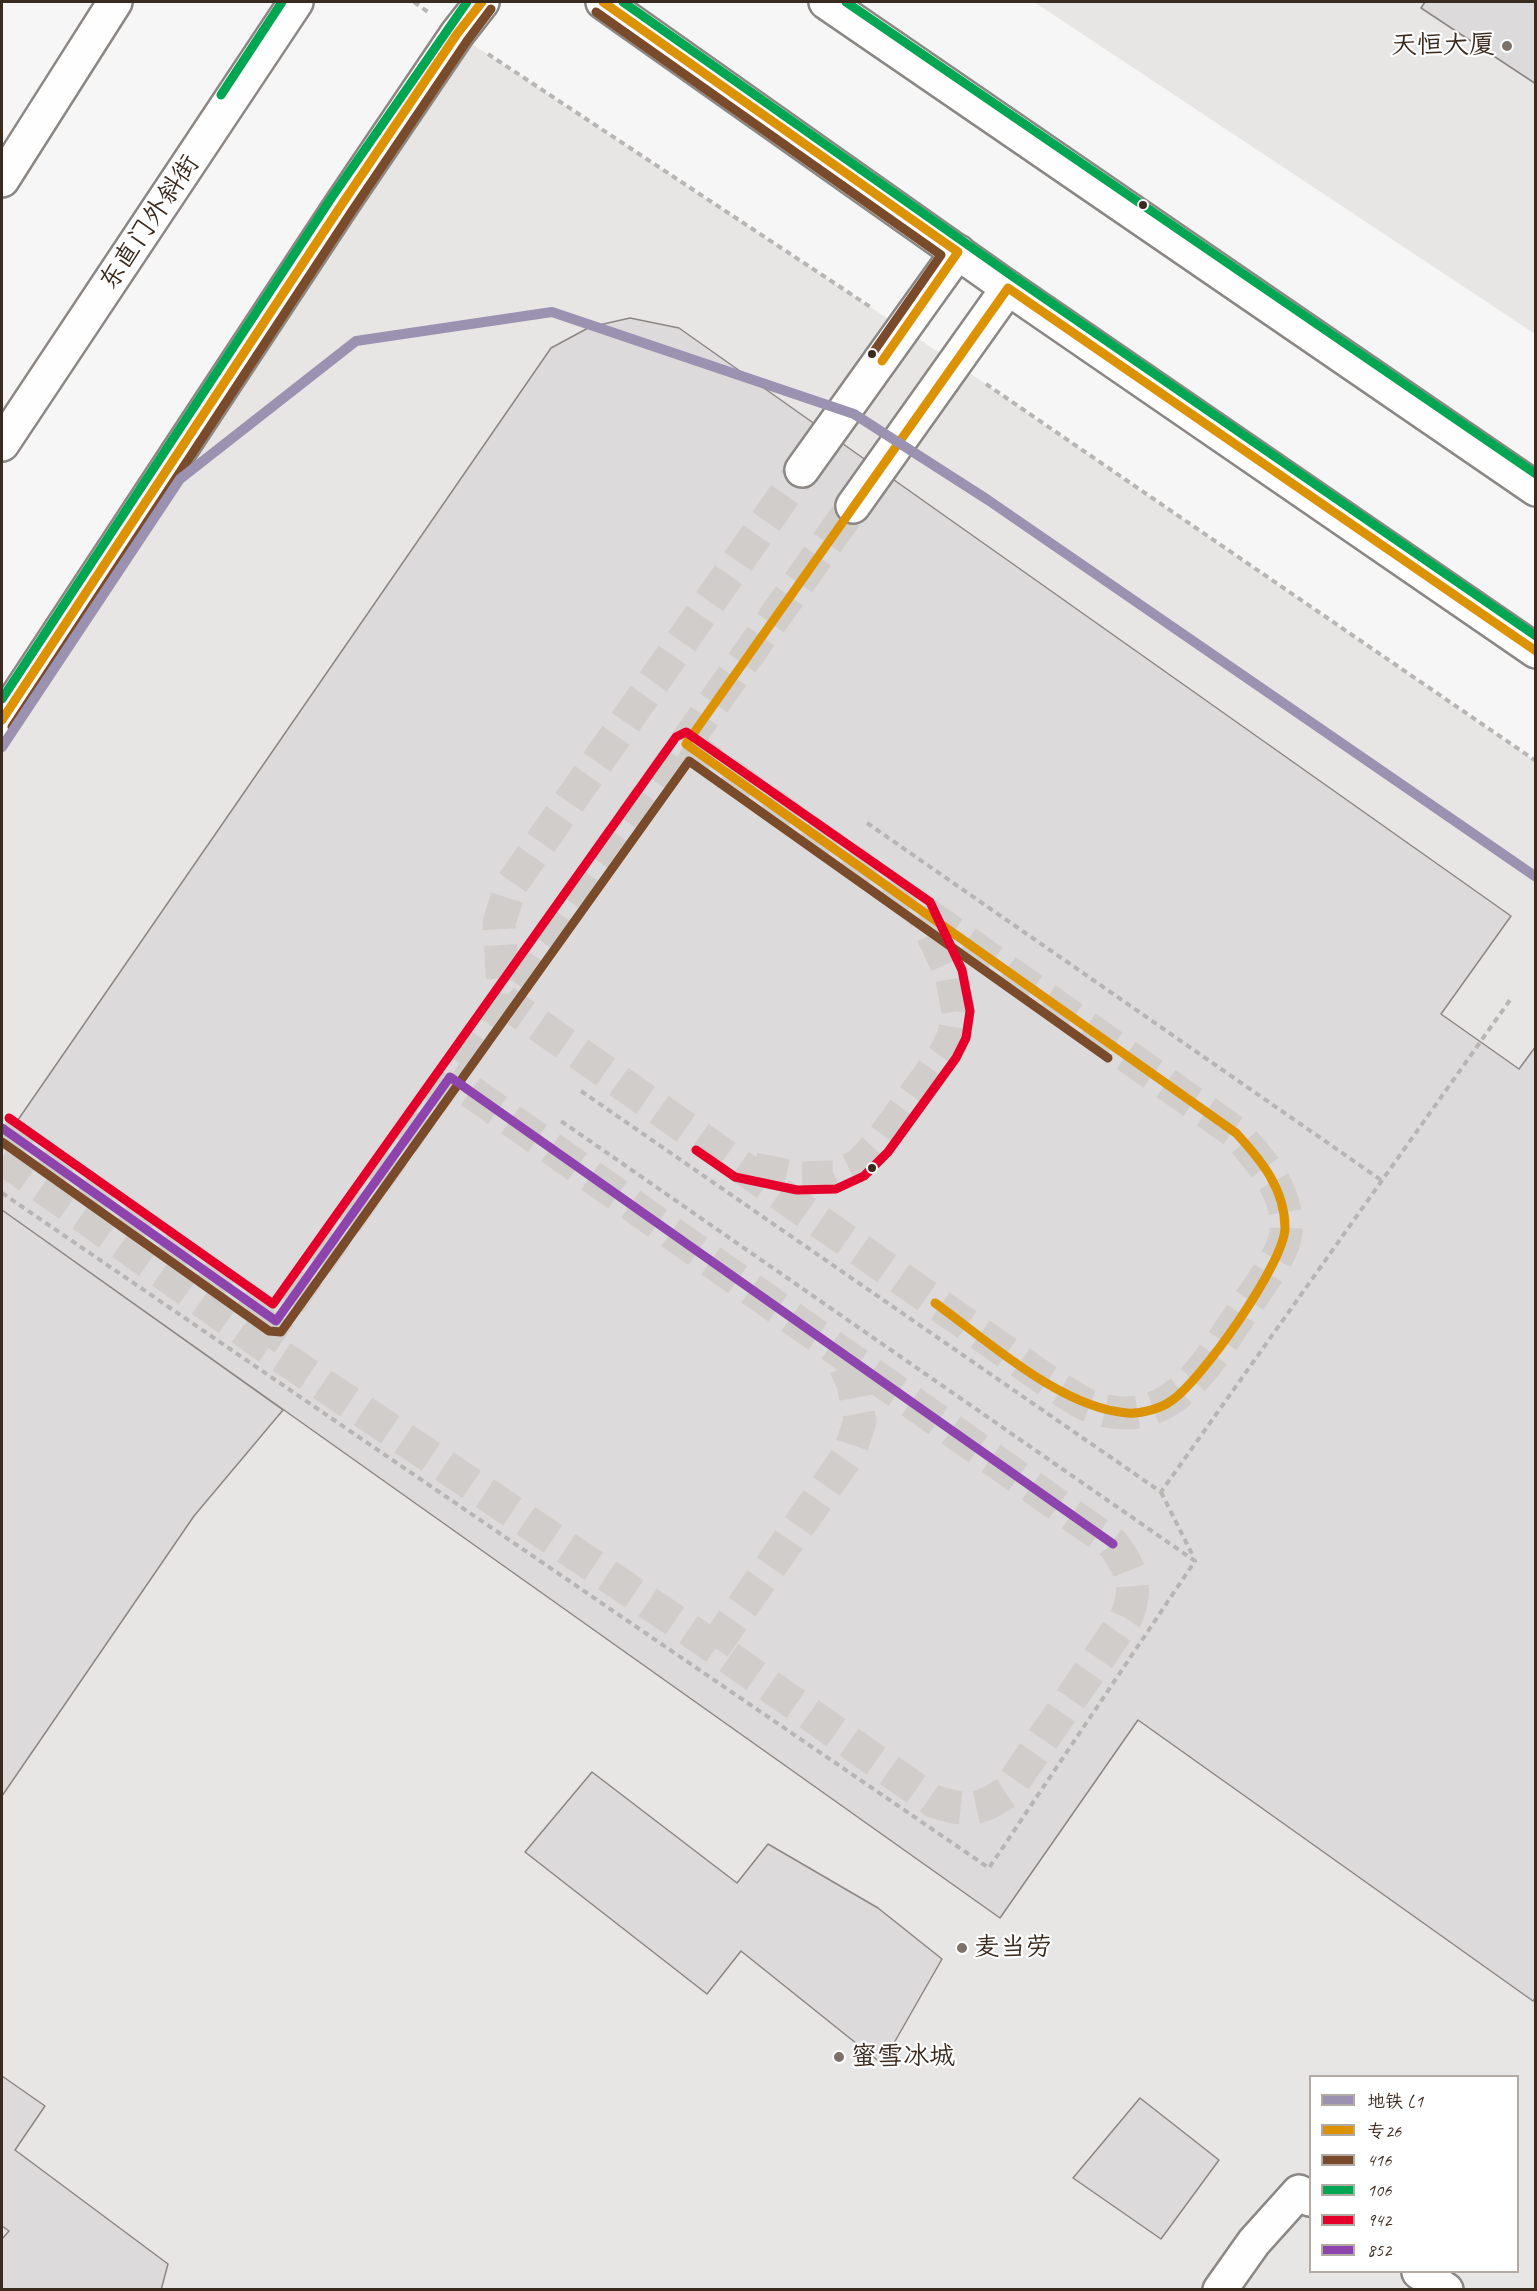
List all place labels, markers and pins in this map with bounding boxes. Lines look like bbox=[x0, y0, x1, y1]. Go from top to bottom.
place label: 天恒大厦 bbox=[1391, 30, 1495, 62]
marker: 天恒大厦 bbox=[1500, 39, 1514, 53]
unlabelled marker bbox=[1137, 199, 1149, 211]
unlabelled marker bbox=[866, 348, 878, 360]
unlabelled marker bbox=[866, 1162, 878, 1174]
place label: 麦当劳 bbox=[974, 1932, 1052, 1964]
marker: 麦当劳 bbox=[955, 1941, 969, 1955]
place label: 蜜雪冰城 bbox=[851, 2041, 955, 2073]
marker: 蜜雪冰城 bbox=[832, 2050, 846, 2064]

